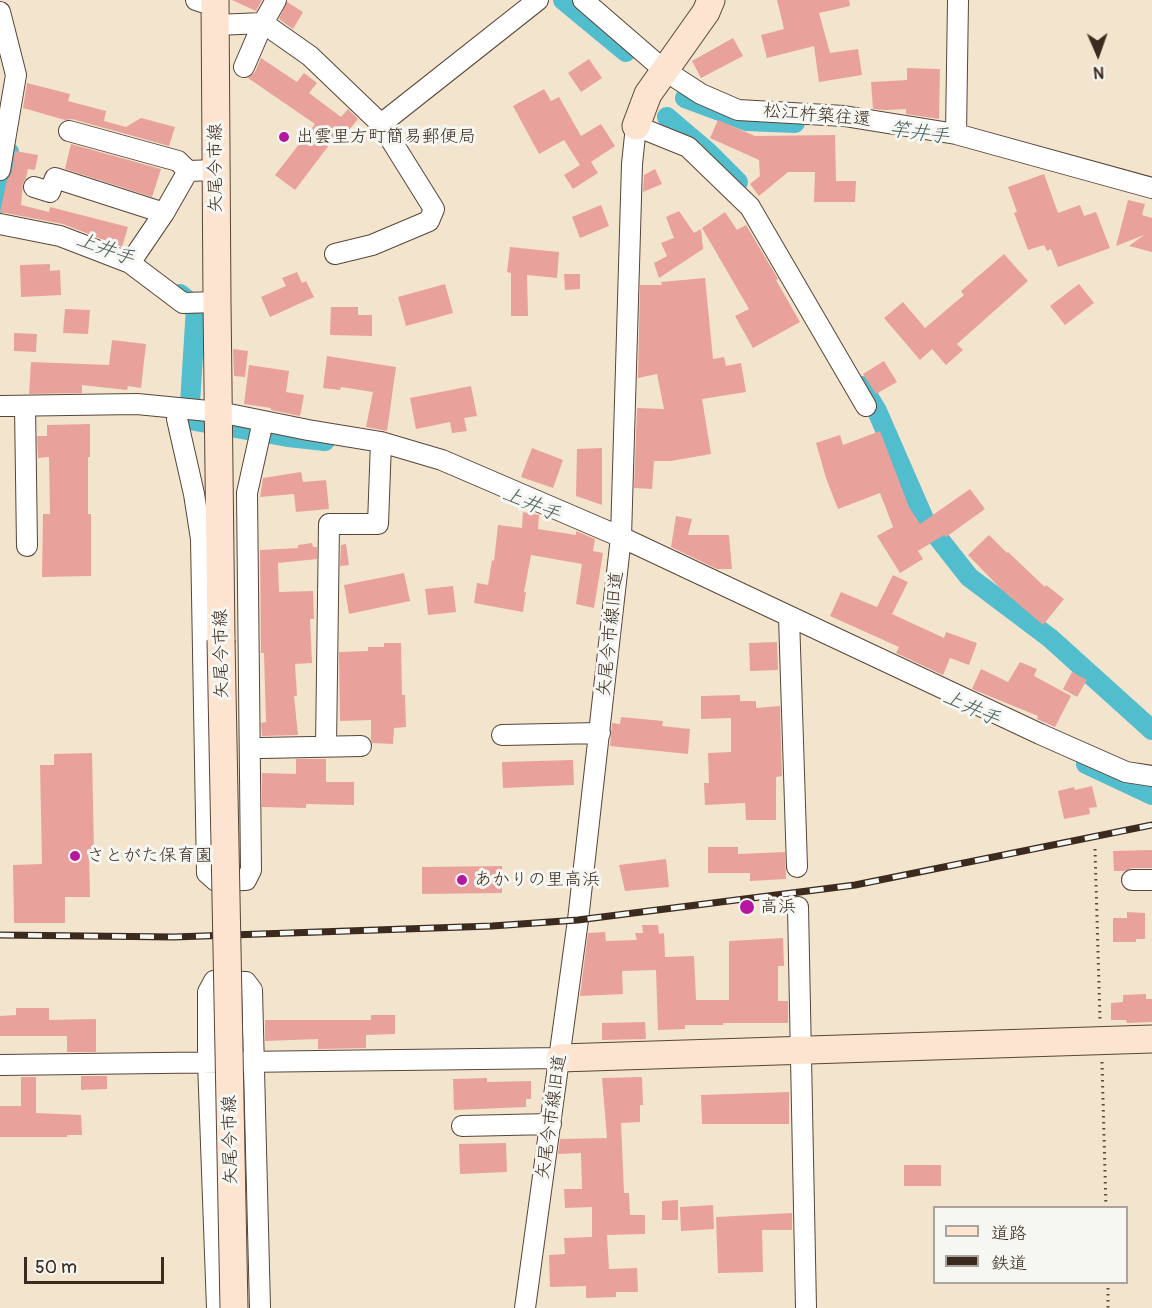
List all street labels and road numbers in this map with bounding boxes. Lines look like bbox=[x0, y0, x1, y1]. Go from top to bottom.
street label: 松江杵築往還 bbox=[762, 101, 872, 131]
street label: 矢尾今市線 bbox=[205, 123, 227, 213]
street label: 矢尾今市線旧道 bbox=[594, 570, 628, 698]
street label: 矢尾今市線 bbox=[210, 609, 234, 699]
street label: 矢尾今市線旧道 bbox=[533, 1053, 571, 1181]
street label: 矢尾今市線 bbox=[219, 1095, 243, 1185]

